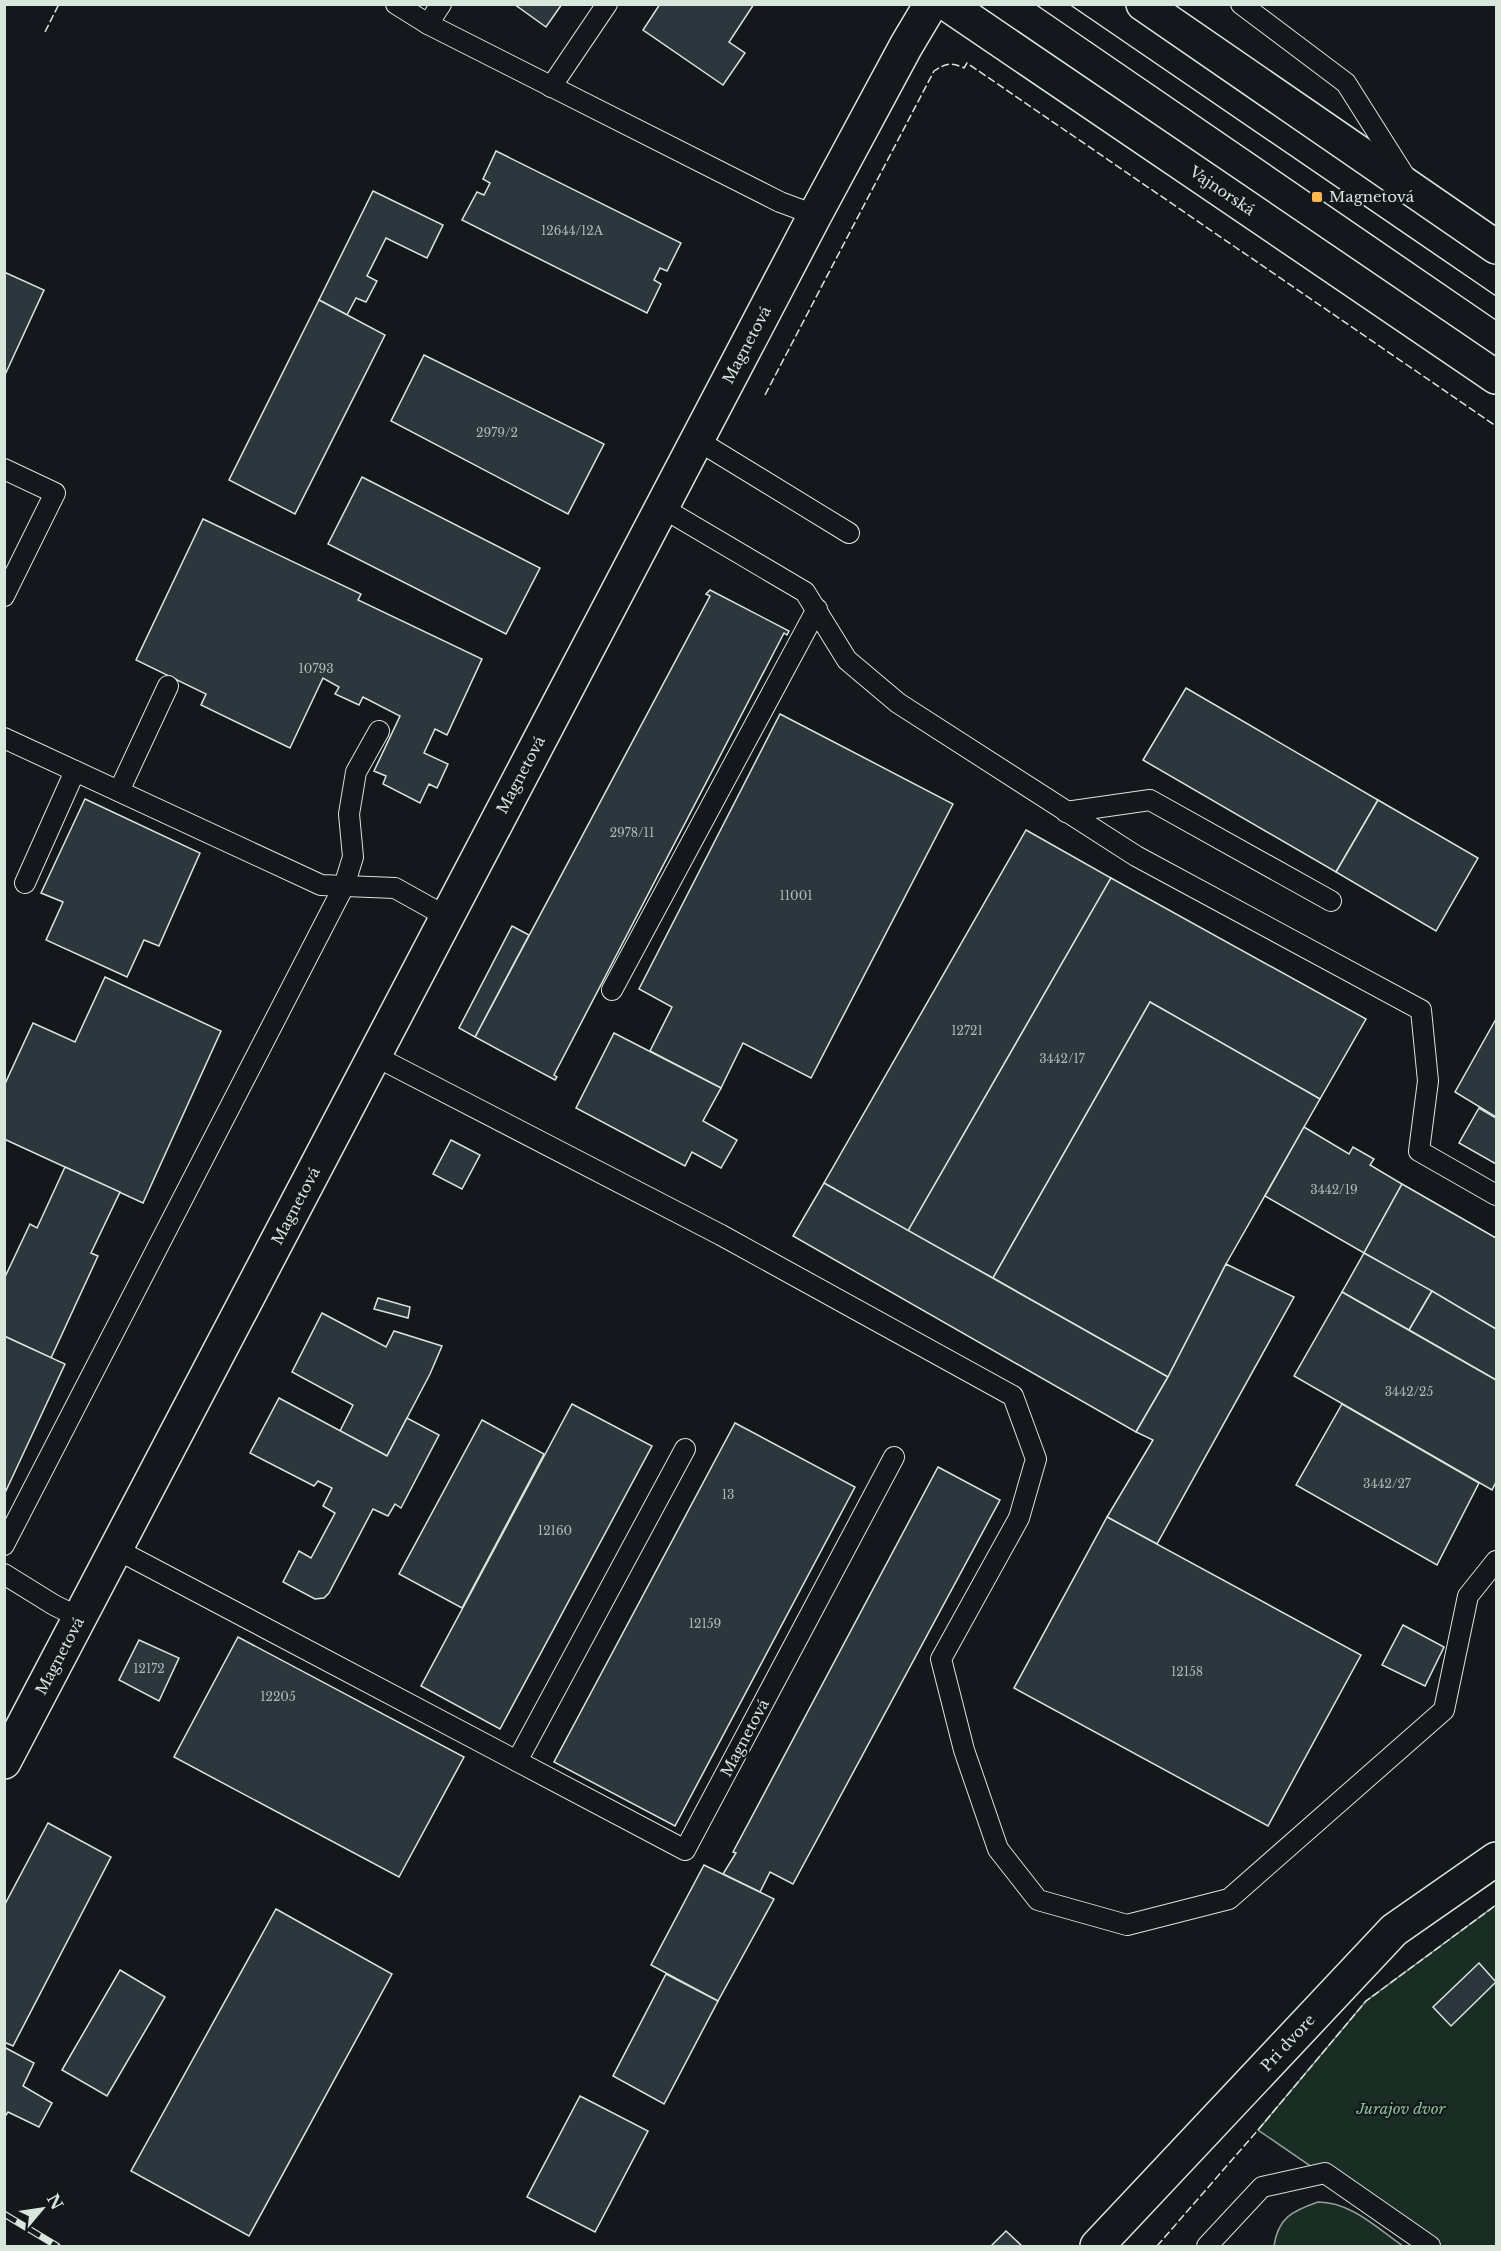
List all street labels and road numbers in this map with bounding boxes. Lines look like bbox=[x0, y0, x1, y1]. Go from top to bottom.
street label: Vajnorská bbox=[1185, 161, 1259, 220]
street label: Magnetová bbox=[718, 302, 775, 387]
street label: Magnetová bbox=[492, 732, 549, 817]
street label: Magnetová bbox=[267, 1163, 324, 1248]
street label: Magnetová bbox=[31, 1613, 88, 1698]
street label: Magnetová bbox=[716, 1695, 773, 1780]
street label: Pri dvore bbox=[1256, 2010, 1319, 2075]

